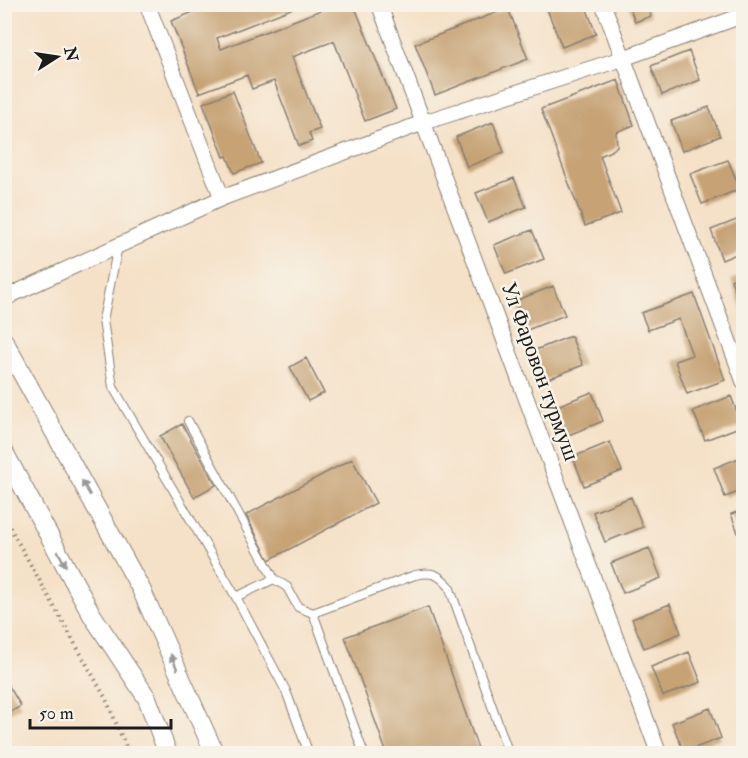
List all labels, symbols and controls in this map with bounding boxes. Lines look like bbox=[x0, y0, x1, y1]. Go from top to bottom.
north arrow bbox=[27, 27, 87, 87]
text: N bbox=[59, 44, 82, 64]
street label: Ул Фаровон турмуш bbox=[495, 278, 585, 465]
one-way arrow bbox=[81, 479, 91, 496]
one-way arrow bbox=[57, 551, 67, 568]
one-way arrow bbox=[169, 653, 178, 670]
scale bar bbox=[30, 692, 171, 730]
text: 50 m bbox=[39, 702, 74, 725]

